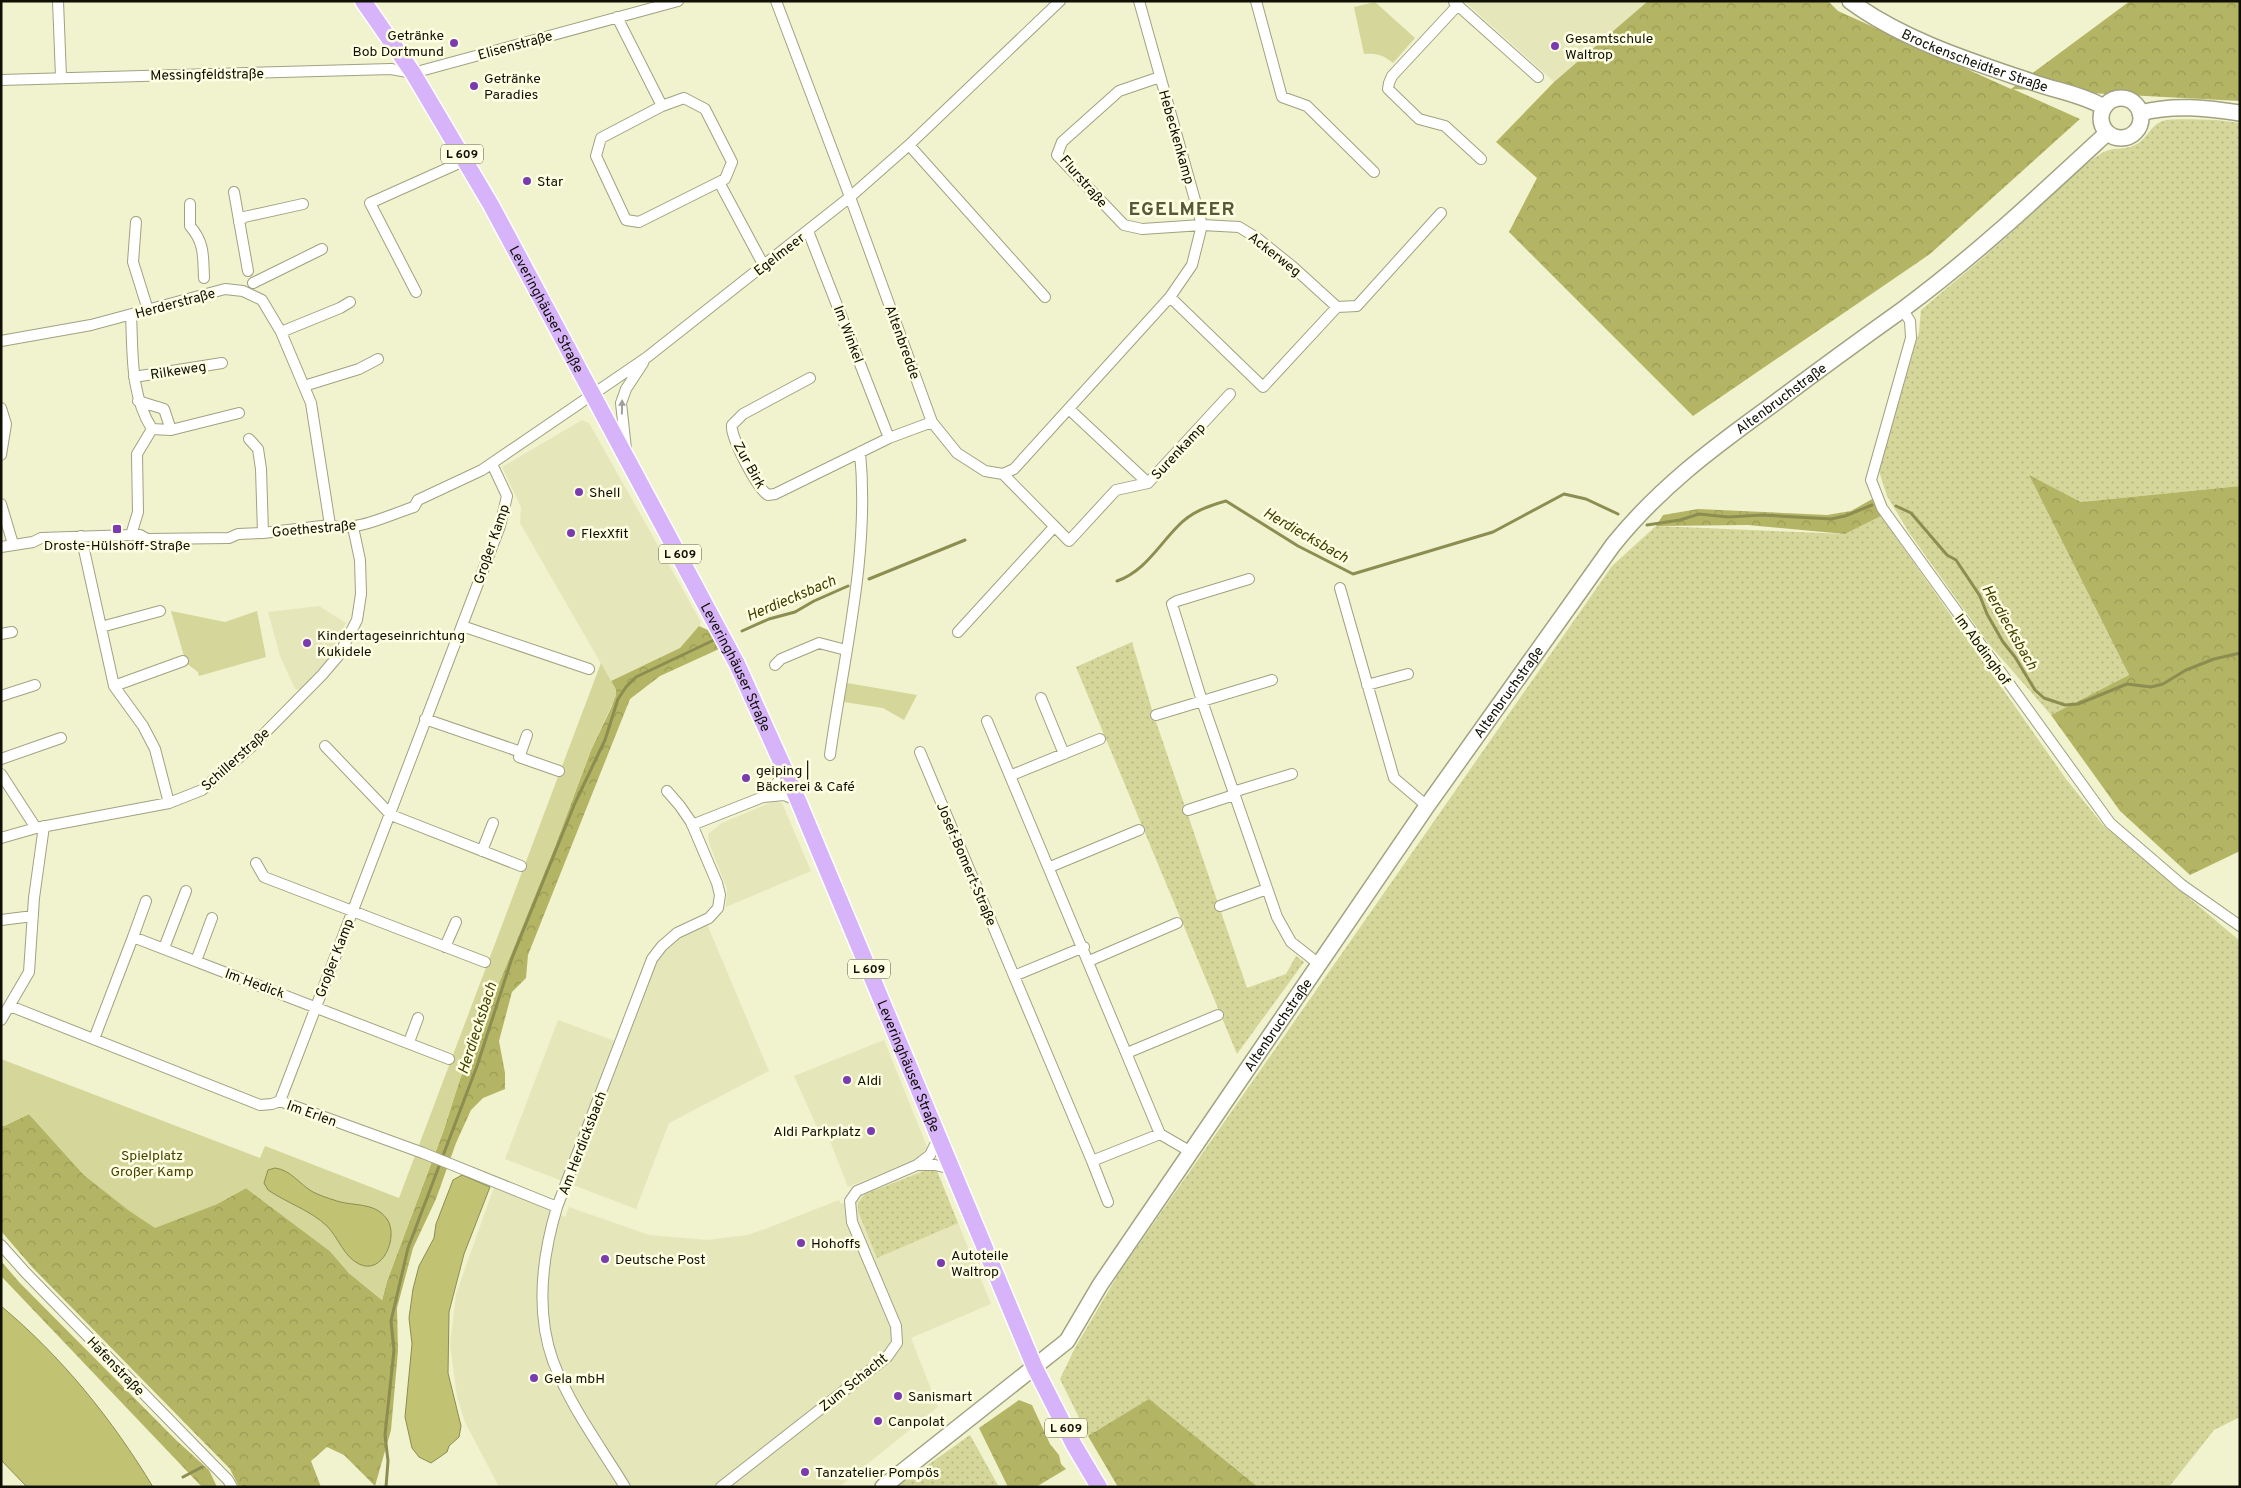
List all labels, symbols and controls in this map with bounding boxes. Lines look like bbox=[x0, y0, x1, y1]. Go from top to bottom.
street label: Brockenscheidter Straße bbox=[1898, 26, 2050, 97]
place label: Getränke Bob Dortmund bbox=[352, 28, 444, 61]
street label: Elisenstraße bbox=[476, 28, 555, 65]
place label: Gesamtschule Waltrop bbox=[1565, 31, 1653, 64]
marker: Getränke Bob Dortmund bbox=[448, 37, 460, 49]
marker: Gesamtschule Waltrop bbox=[1549, 40, 1561, 52]
street label: Messingfeldstraße bbox=[150, 66, 264, 85]
place label: Getränke Paradies bbox=[484, 71, 541, 104]
marker: Getränke Paradies bbox=[468, 80, 480, 92]
street label: Hebeckenkamp bbox=[1154, 88, 1197, 187]
road number: L 609 bbox=[441, 144, 483, 164]
street label: Flurstraße bbox=[1056, 152, 1110, 212]
place label: Star bbox=[537, 174, 564, 191]
marker: Star bbox=[521, 175, 533, 187]
district label: EGELMEER bbox=[1129, 198, 1236, 222]
street label: Ackerweg bbox=[1244, 229, 1304, 281]
street label: Egelmeer bbox=[751, 230, 809, 280]
street label: Leveringhäuser Straße bbox=[504, 243, 586, 376]
street label: Herderstraße bbox=[133, 286, 217, 323]
street label: Im Winkel bbox=[829, 303, 866, 366]
street label: Altenbredde bbox=[880, 303, 923, 382]
street label: Rilkeweg bbox=[149, 359, 207, 384]
street label: Altenbruchstraße bbox=[1733, 360, 1830, 439]
one-way arrow bbox=[619, 399, 627, 415]
street label: Surenkamp bbox=[1148, 420, 1210, 484]
street label: Zur Birk bbox=[729, 439, 769, 492]
place label: Shell bbox=[589, 485, 620, 502]
marker: Shell bbox=[573, 486, 585, 498]
street label: Großer Kamp bbox=[471, 502, 514, 587]
water label: Herdiecksbach bbox=[1259, 504, 1351, 568]
street label: Goethestraße bbox=[271, 517, 357, 542]
marker: Droste-Hülshoff-Straße bbox=[111, 523, 123, 535]
place label: FlexXfit bbox=[581, 526, 628, 543]
marker: FlexXfit bbox=[565, 527, 577, 539]
place label: Droste-Hülshoff-Straße bbox=[44, 538, 190, 555]
road number: L 609 bbox=[659, 544, 701, 564]
water label: Herdiecksbach bbox=[744, 572, 839, 627]
water label: Herdiecksbach bbox=[1977, 582, 2041, 674]
street label: Leveringhäuser Straße bbox=[696, 600, 773, 735]
street label: Im Abdinghof bbox=[1950, 611, 2014, 689]
place label: Kindertageseinrichtung Kukidele bbox=[317, 628, 465, 661]
marker: Kindertageseinrichtung Kukidele bbox=[301, 637, 313, 649]
street label: Altenbruchstraße bbox=[1471, 644, 1548, 742]
street label: Schillerstraße bbox=[198, 725, 274, 795]
place label: geiping | Bäckerei & Café bbox=[756, 760, 855, 796]
marker: geiping | Bäckerei & Café bbox=[740, 772, 752, 784]
street label: Josef-Bomert-Straße bbox=[932, 800, 999, 929]
street label: Großer Kamp bbox=[313, 917, 358, 1000]
road number: L 609 bbox=[848, 960, 890, 979]
street label: Im Hedick bbox=[222, 966, 287, 1003]
street label: Altenbruchstraße bbox=[1241, 976, 1317, 1075]
water label: Herdiecksbach bbox=[455, 980, 502, 1077]
street label: Leveringhäuser Straße bbox=[872, 998, 943, 1135]
place label: Aldi bbox=[857, 1073, 882, 1090]
marker: Aldi bbox=[841, 1074, 853, 1086]
street label: Am Herdicksbach bbox=[556, 1089, 611, 1198]
street label: Im Erlen bbox=[284, 1098, 339, 1131]
place label: Aldi Parkplatz bbox=[773, 1124, 861, 1141]
marker: Aldi Parkplatz bbox=[865, 1125, 877, 1137]
park label: Spielplatz Großer Kamp bbox=[110, 1148, 194, 1181]
place label: Hohoffs bbox=[811, 1236, 861, 1253]
marker: Hohoffs bbox=[795, 1237, 807, 1249]
place label: Autoteile Waltrop bbox=[951, 1248, 1009, 1281]
place label: Deutsche Post bbox=[615, 1252, 706, 1269]
marker: Deutsche Post bbox=[599, 1253, 611, 1265]
marker: Autoteile Waltrop bbox=[935, 1257, 947, 1269]
street label: Hafenstraße bbox=[83, 1334, 147, 1400]
street label: Zum Schacht bbox=[816, 1351, 891, 1416]
place label: Gela mbH bbox=[544, 1371, 605, 1388]
marker: Gela mbH bbox=[528, 1372, 540, 1384]
place label: Sanismart bbox=[908, 1389, 972, 1406]
marker: Sanismart bbox=[892, 1390, 904, 1402]
place label: Canpolat bbox=[888, 1414, 945, 1431]
marker: Canpolat bbox=[872, 1415, 884, 1427]
road number: L 609 bbox=[1045, 1419, 1087, 1438]
place label: Tanzatelier Pompös bbox=[815, 1465, 939, 1482]
marker: Tanzatelier Pompös bbox=[799, 1466, 811, 1478]

